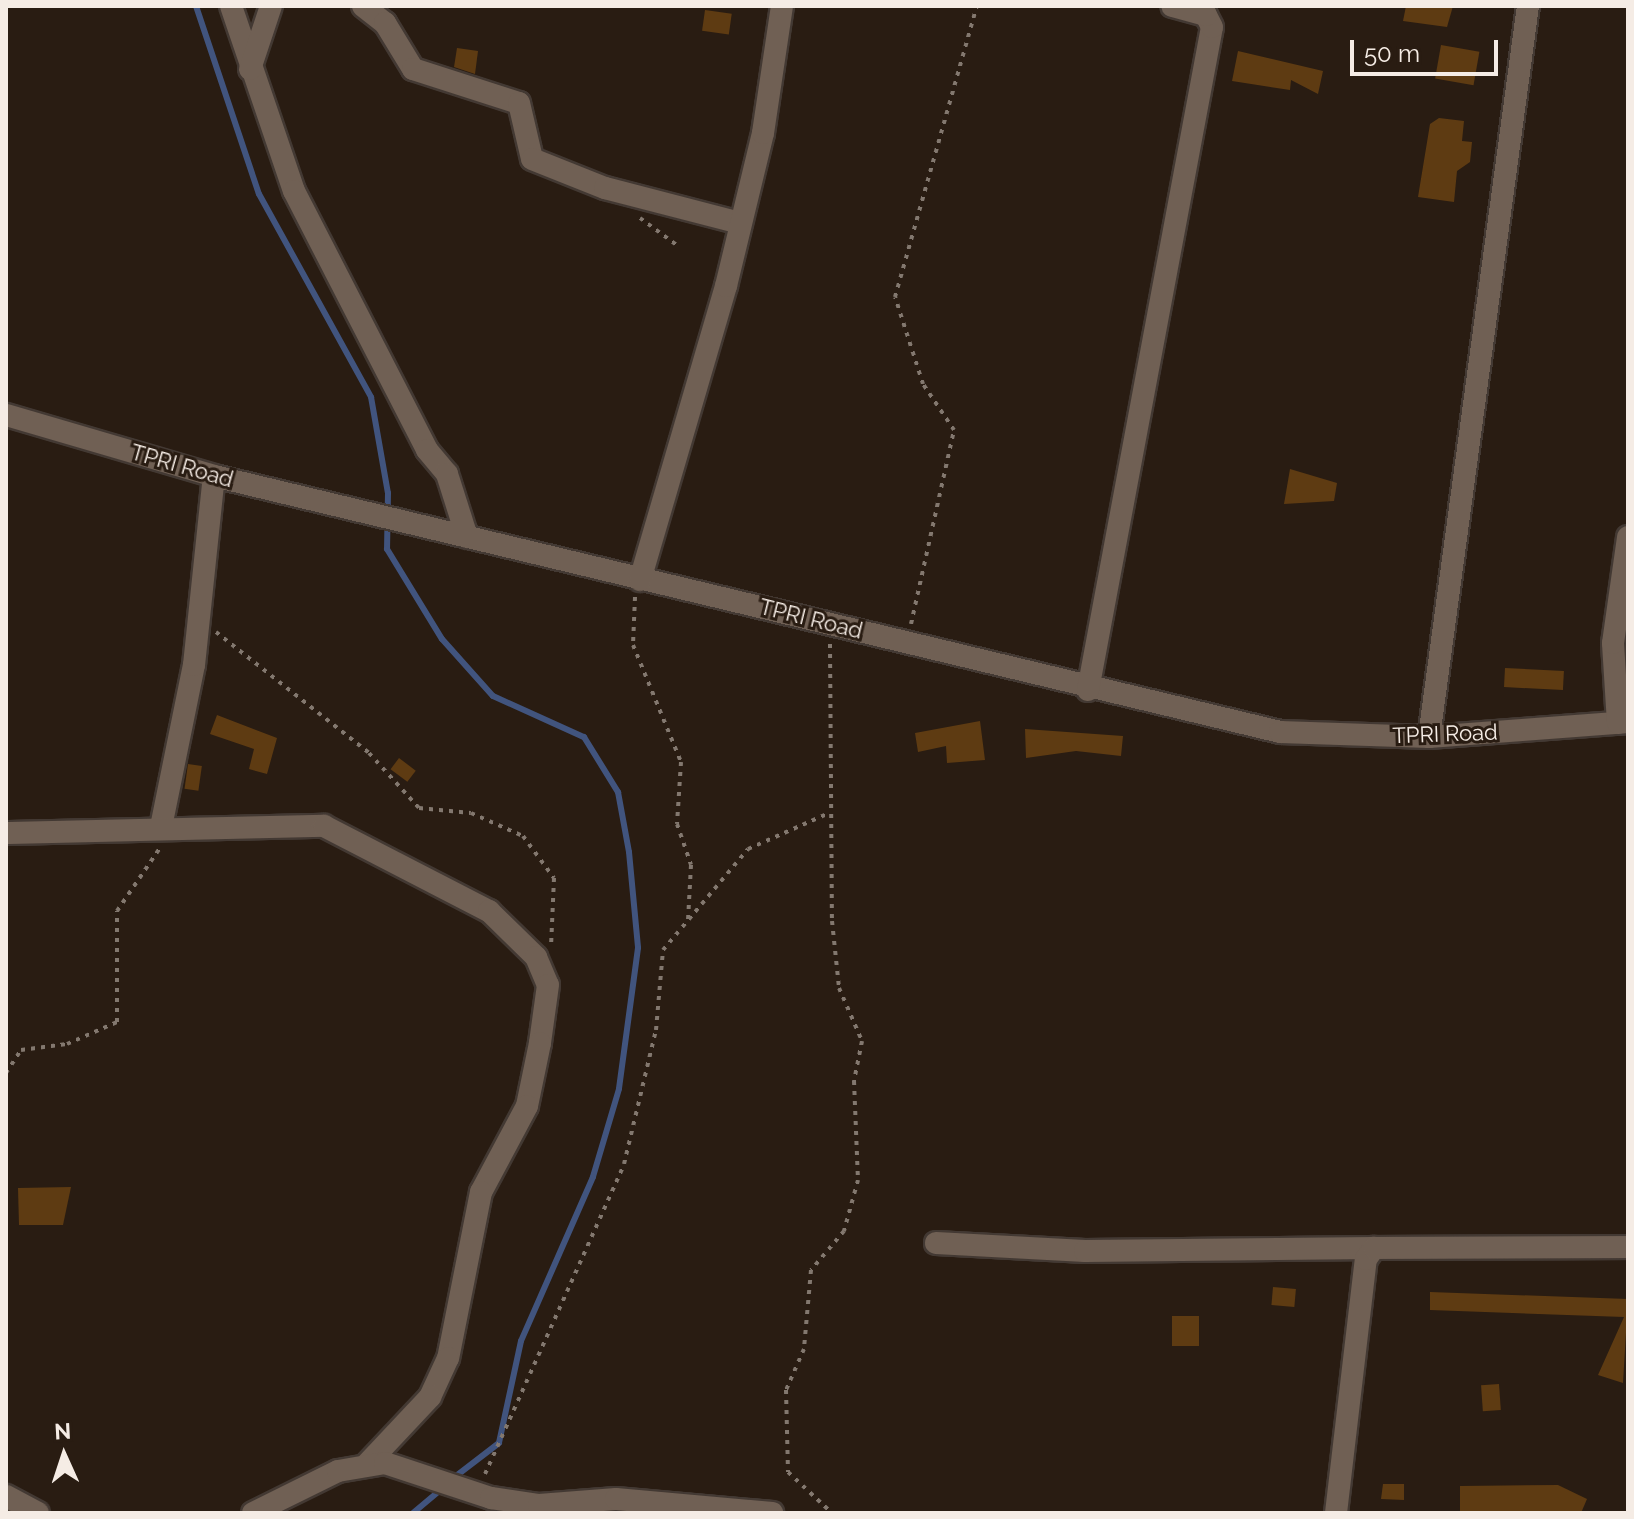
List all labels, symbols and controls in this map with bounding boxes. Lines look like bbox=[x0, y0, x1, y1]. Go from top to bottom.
scale bar bbox=[1354, 24, 1502, 74]
text: 50 m bbox=[1364, 39, 1420, 68]
street label: TPRI Road bbox=[128, 439, 236, 493]
street label: TPRI Road bbox=[757, 593, 865, 645]
street label: TPRI Road bbox=[1392, 719, 1498, 749]
north arrow bbox=[24, 1415, 104, 1495]
text: N bbox=[54, 1418, 72, 1444]

